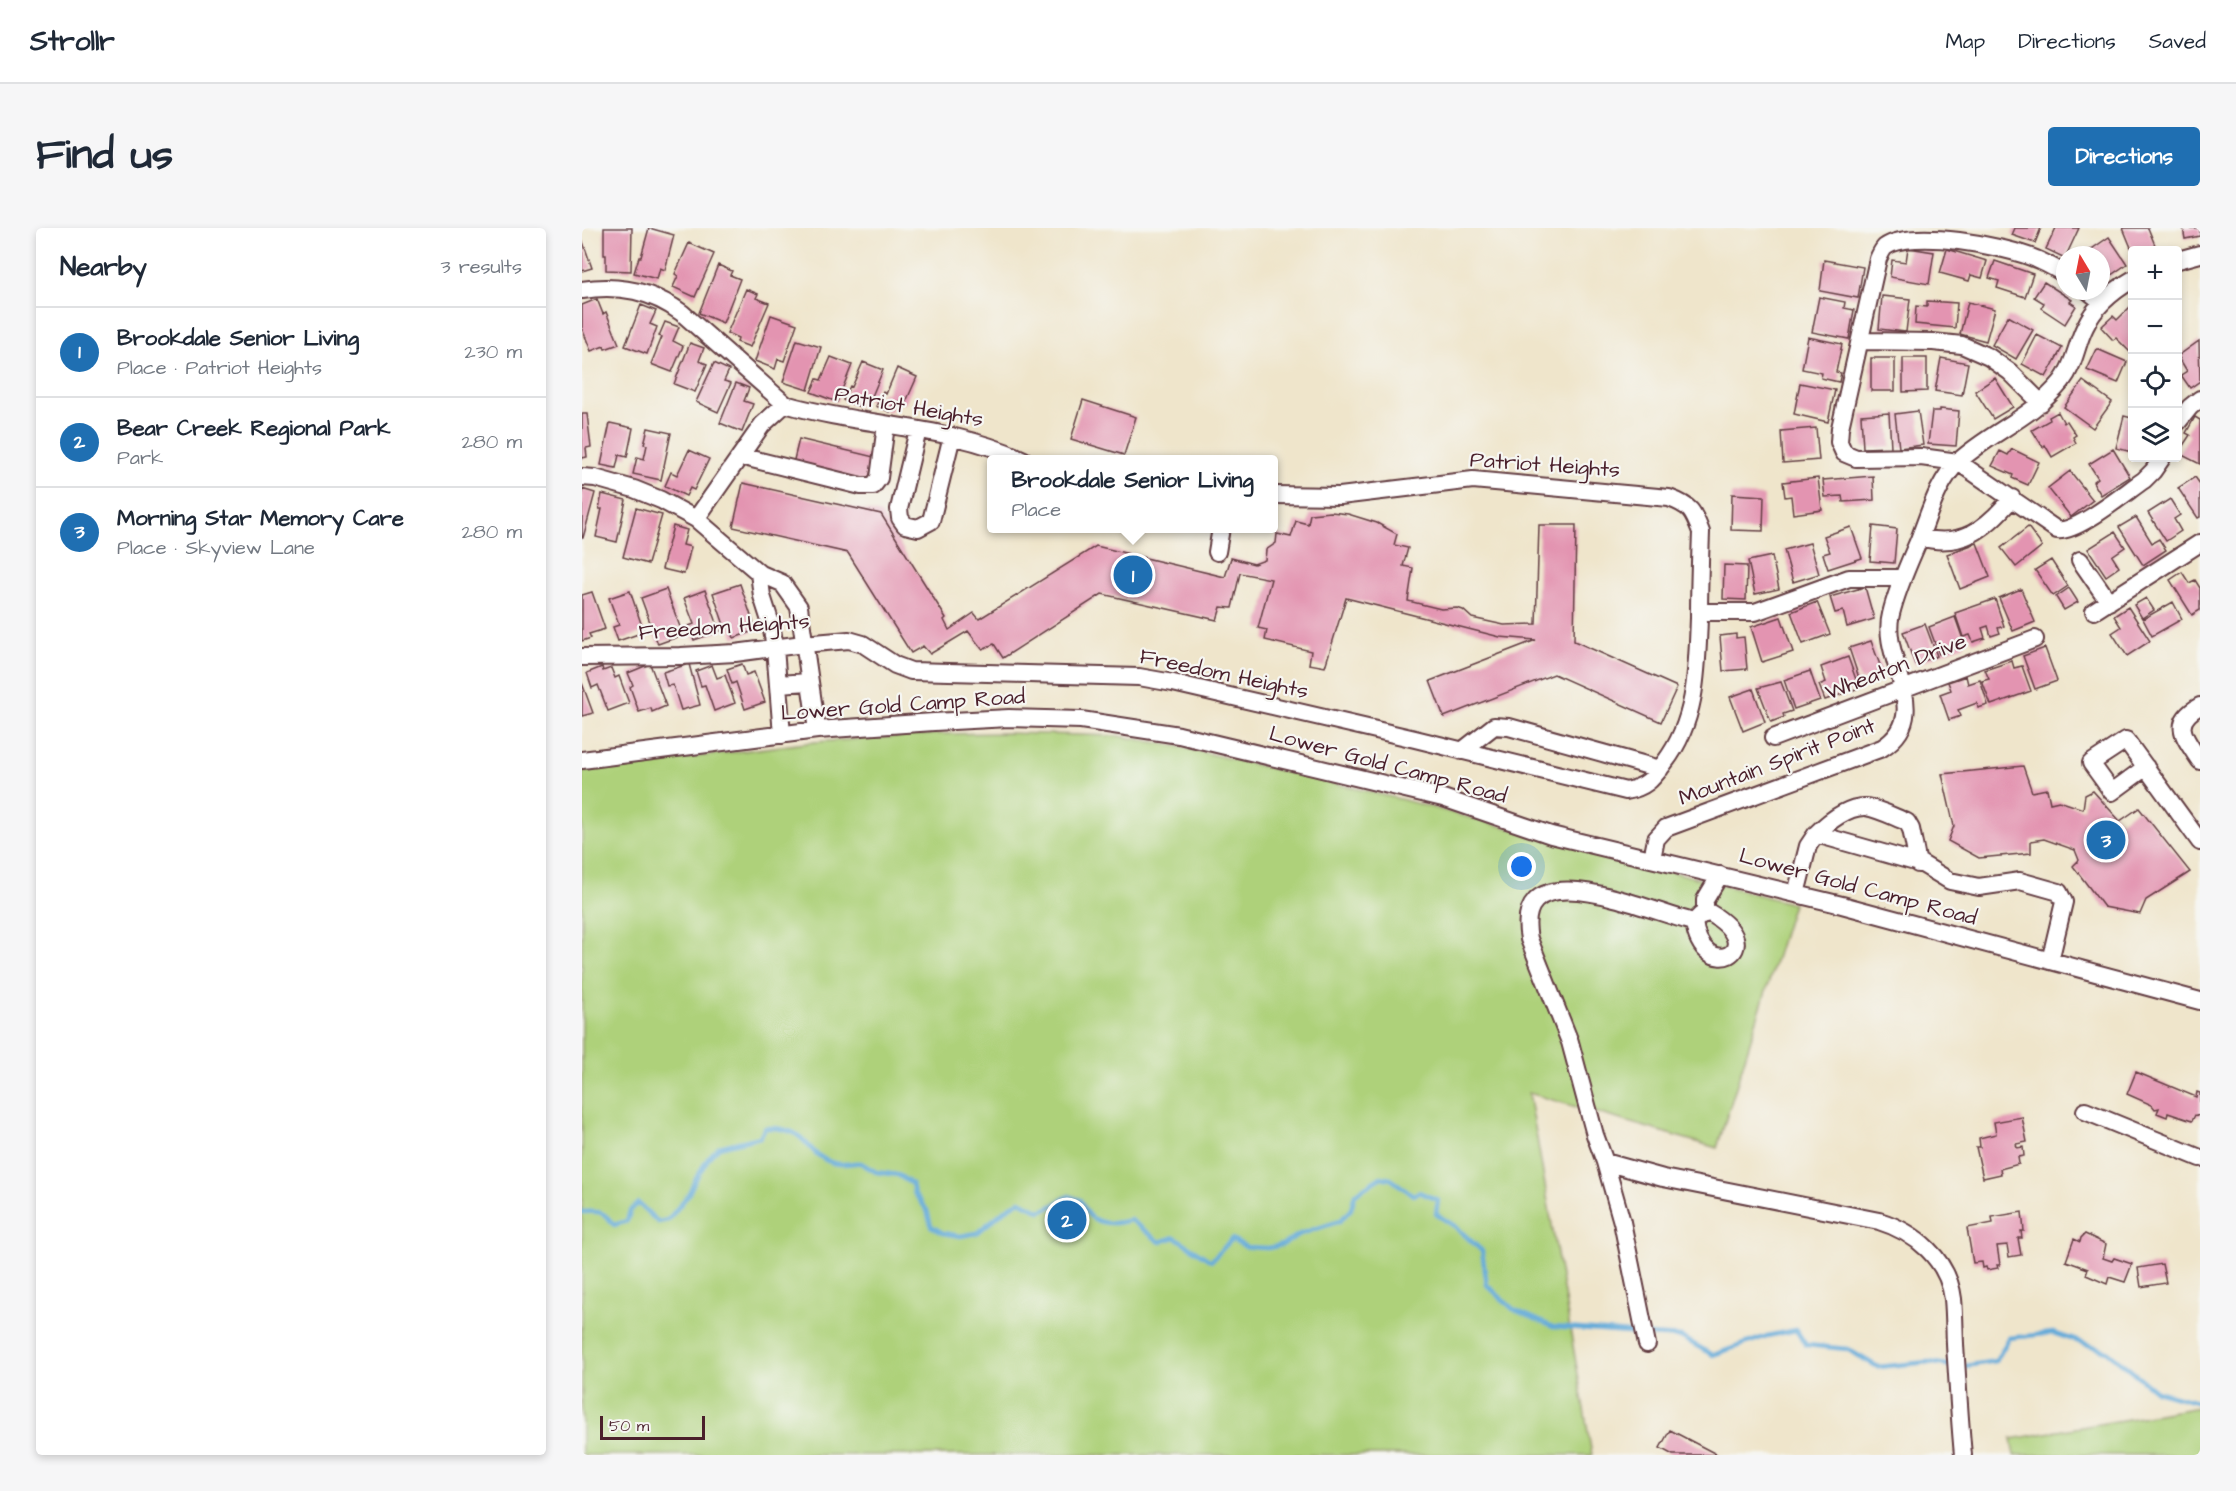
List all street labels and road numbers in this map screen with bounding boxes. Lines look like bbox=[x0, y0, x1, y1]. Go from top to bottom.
street label: Patriot Heights bbox=[832, 379, 986, 436]
street label: Patriot Heights bbox=[1469, 444, 1621, 487]
street label: Freedom Heights bbox=[637, 606, 811, 649]
street label: Wheaton Drive bbox=[1821, 626, 1971, 708]
street label: Freedom Heights bbox=[1137, 641, 1311, 708]
street label: Lower Gold Camp Road bbox=[780, 681, 1026, 729]
street label: Mountain Spirit Point bbox=[1674, 710, 1880, 814]
street label: Lower Gold Camp Road bbox=[1266, 718, 1510, 812]
street label: Lower Gold Camp Road bbox=[1736, 840, 1980, 934]

